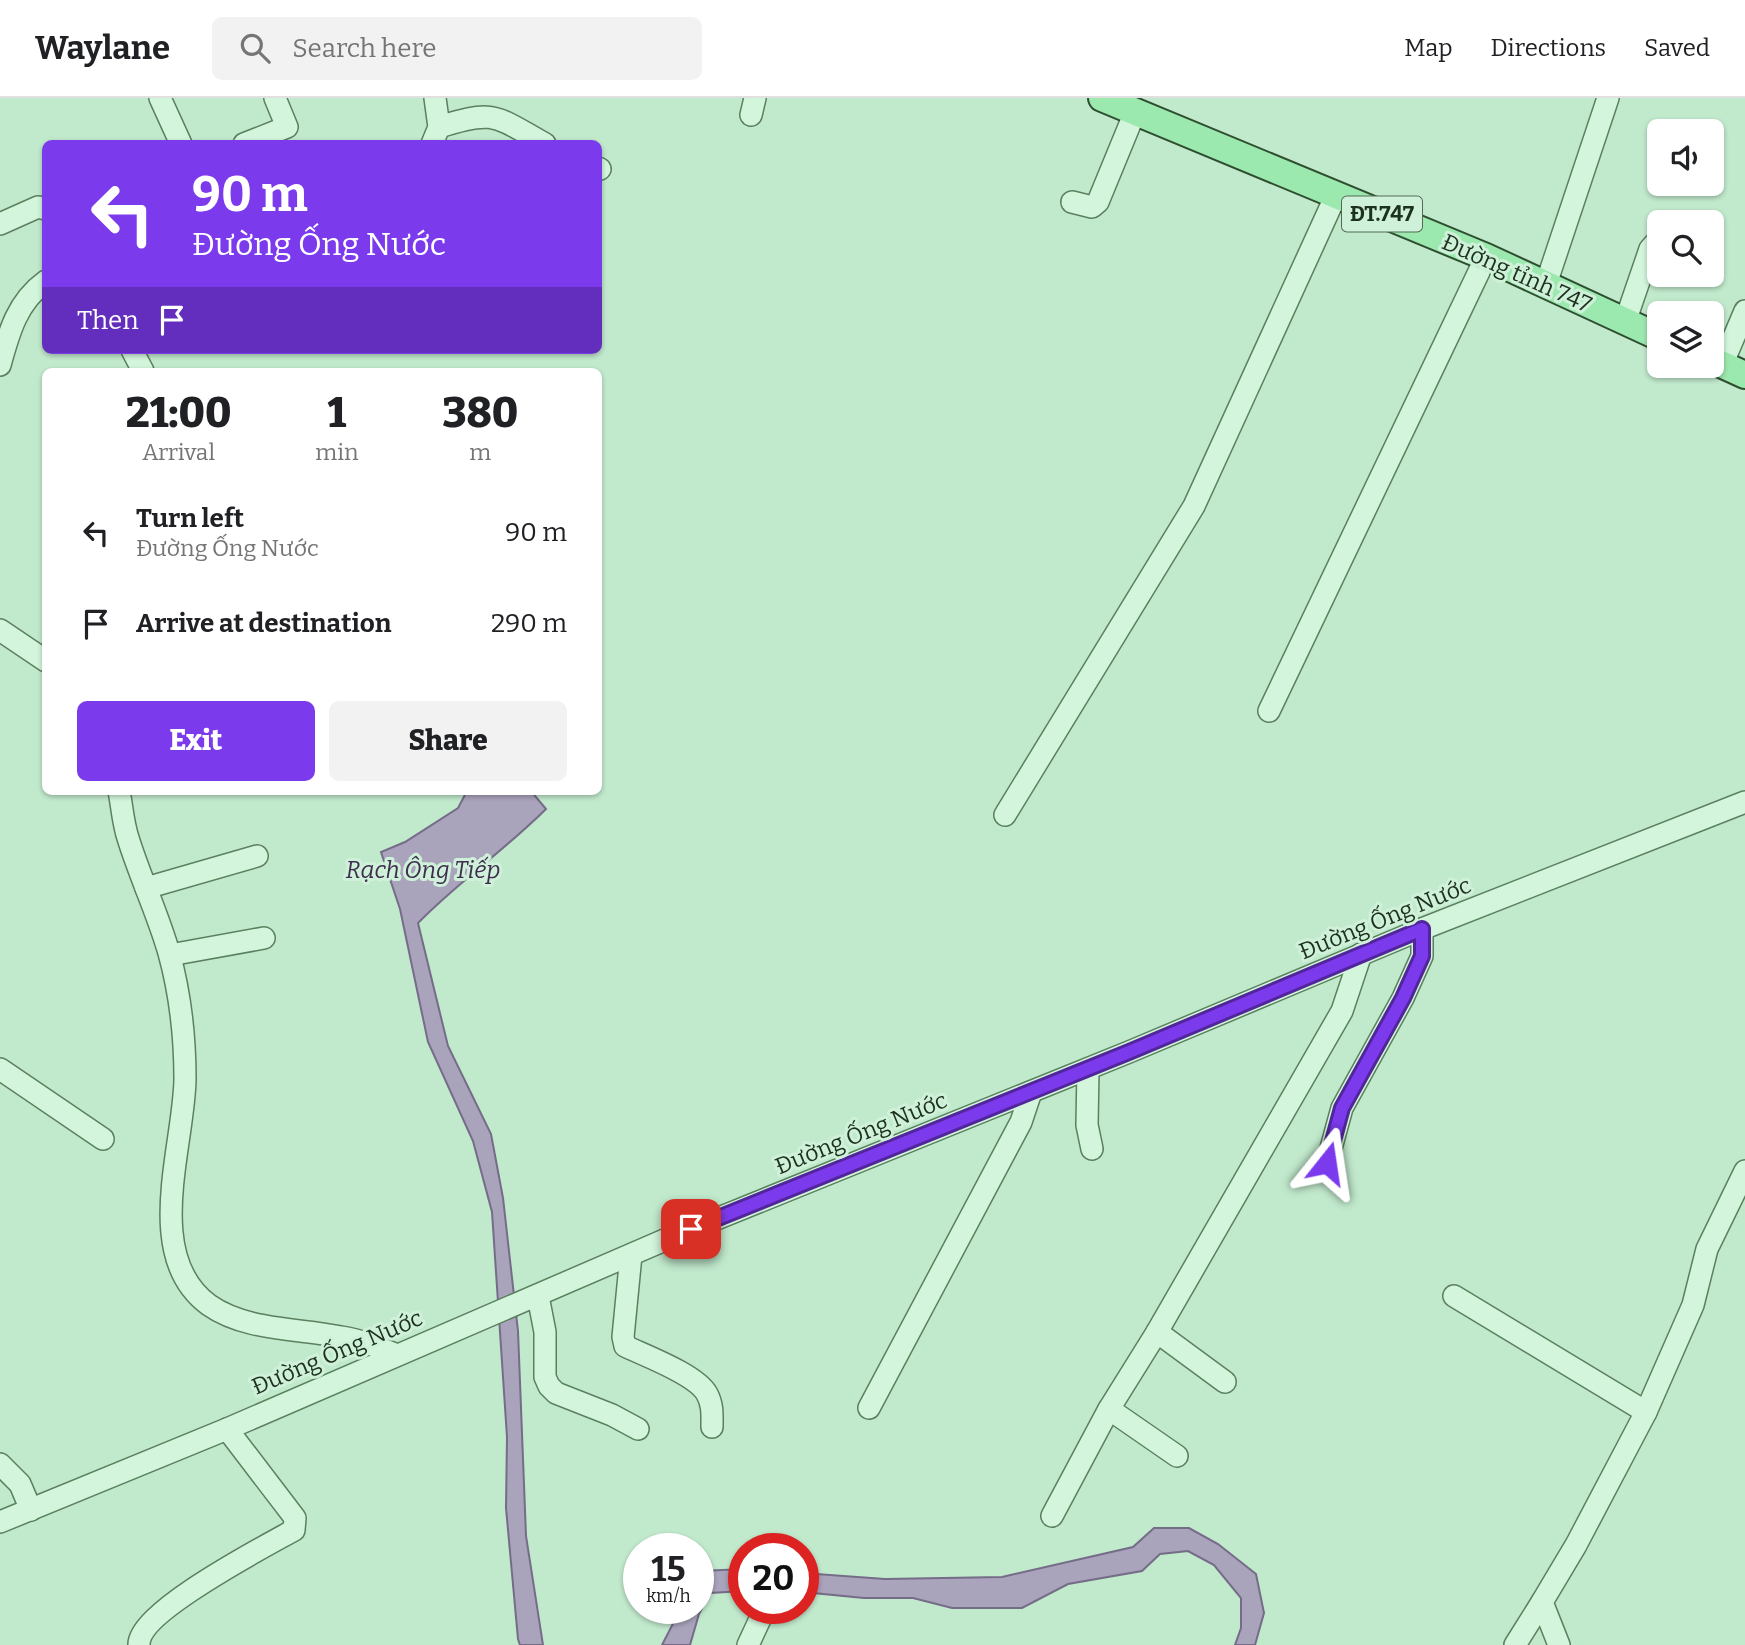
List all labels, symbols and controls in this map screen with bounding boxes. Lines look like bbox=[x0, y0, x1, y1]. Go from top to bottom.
search box bbox=[212, 17, 702, 80]
text: Waylane bbox=[35, 28, 170, 68]
icon: search bbox=[236, 29, 274, 67]
text: Search here bbox=[292, 33, 437, 64]
text: Map bbox=[1404, 34, 1453, 62]
text: Directions bbox=[1491, 34, 1606, 62]
text: Saved bbox=[1644, 34, 1710, 62]
map controls bbox=[1647, 119, 1724, 378]
button: sound bbox=[1647, 119, 1724, 196]
text: 90 m bbox=[192, 165, 308, 224]
icon: left bbox=[77, 168, 168, 259]
road number: ĐT.747 bbox=[1342, 197, 1422, 232]
button: search bbox=[1647, 210, 1724, 287]
text: Đường Ống Nước bbox=[192, 225, 446, 263]
street label: Đường tỉnh 747 bbox=[1438, 228, 1597, 319]
icon: arrive bbox=[153, 301, 191, 339]
button: layers bbox=[1647, 301, 1724, 378]
text: Then bbox=[77, 305, 139, 336]
text: 21:00 bbox=[126, 388, 232, 438]
text: 1 bbox=[328, 388, 346, 438]
text: 380 bbox=[442, 388, 518, 438]
text: Arrival bbox=[142, 438, 215, 466]
text: min bbox=[315, 438, 359, 466]
text: m bbox=[469, 438, 491, 466]
text: Turn left bbox=[136, 503, 244, 534]
icon: left bbox=[77, 514, 115, 552]
text: 90 m bbox=[505, 517, 567, 548]
text: Đường Ống Nước bbox=[136, 534, 319, 562]
icon: arrive bbox=[77, 605, 115, 643]
text: Arrive at destination bbox=[136, 608, 391, 639]
text: 290 m bbox=[491, 608, 567, 639]
button: Exit bbox=[77, 701, 315, 781]
button: Share bbox=[329, 701, 567, 781]
water label: Rạch Ông Tiếp bbox=[346, 855, 500, 884]
street label: Đường Ống Nước bbox=[1295, 870, 1475, 965]
street label: Đường Ống Nước bbox=[771, 1085, 951, 1180]
position arrow bbox=[1290, 1126, 1364, 1200]
pin bbox=[661, 1199, 721, 1259]
icon: arrive bbox=[672, 1210, 710, 1248]
street label: Đường Ống Nước bbox=[247, 1302, 427, 1401]
speed limit sign: 20 bbox=[728, 1533, 819, 1624]
text: 15 bbox=[651, 1548, 686, 1590]
text: km/h bbox=[646, 1585, 691, 1607]

